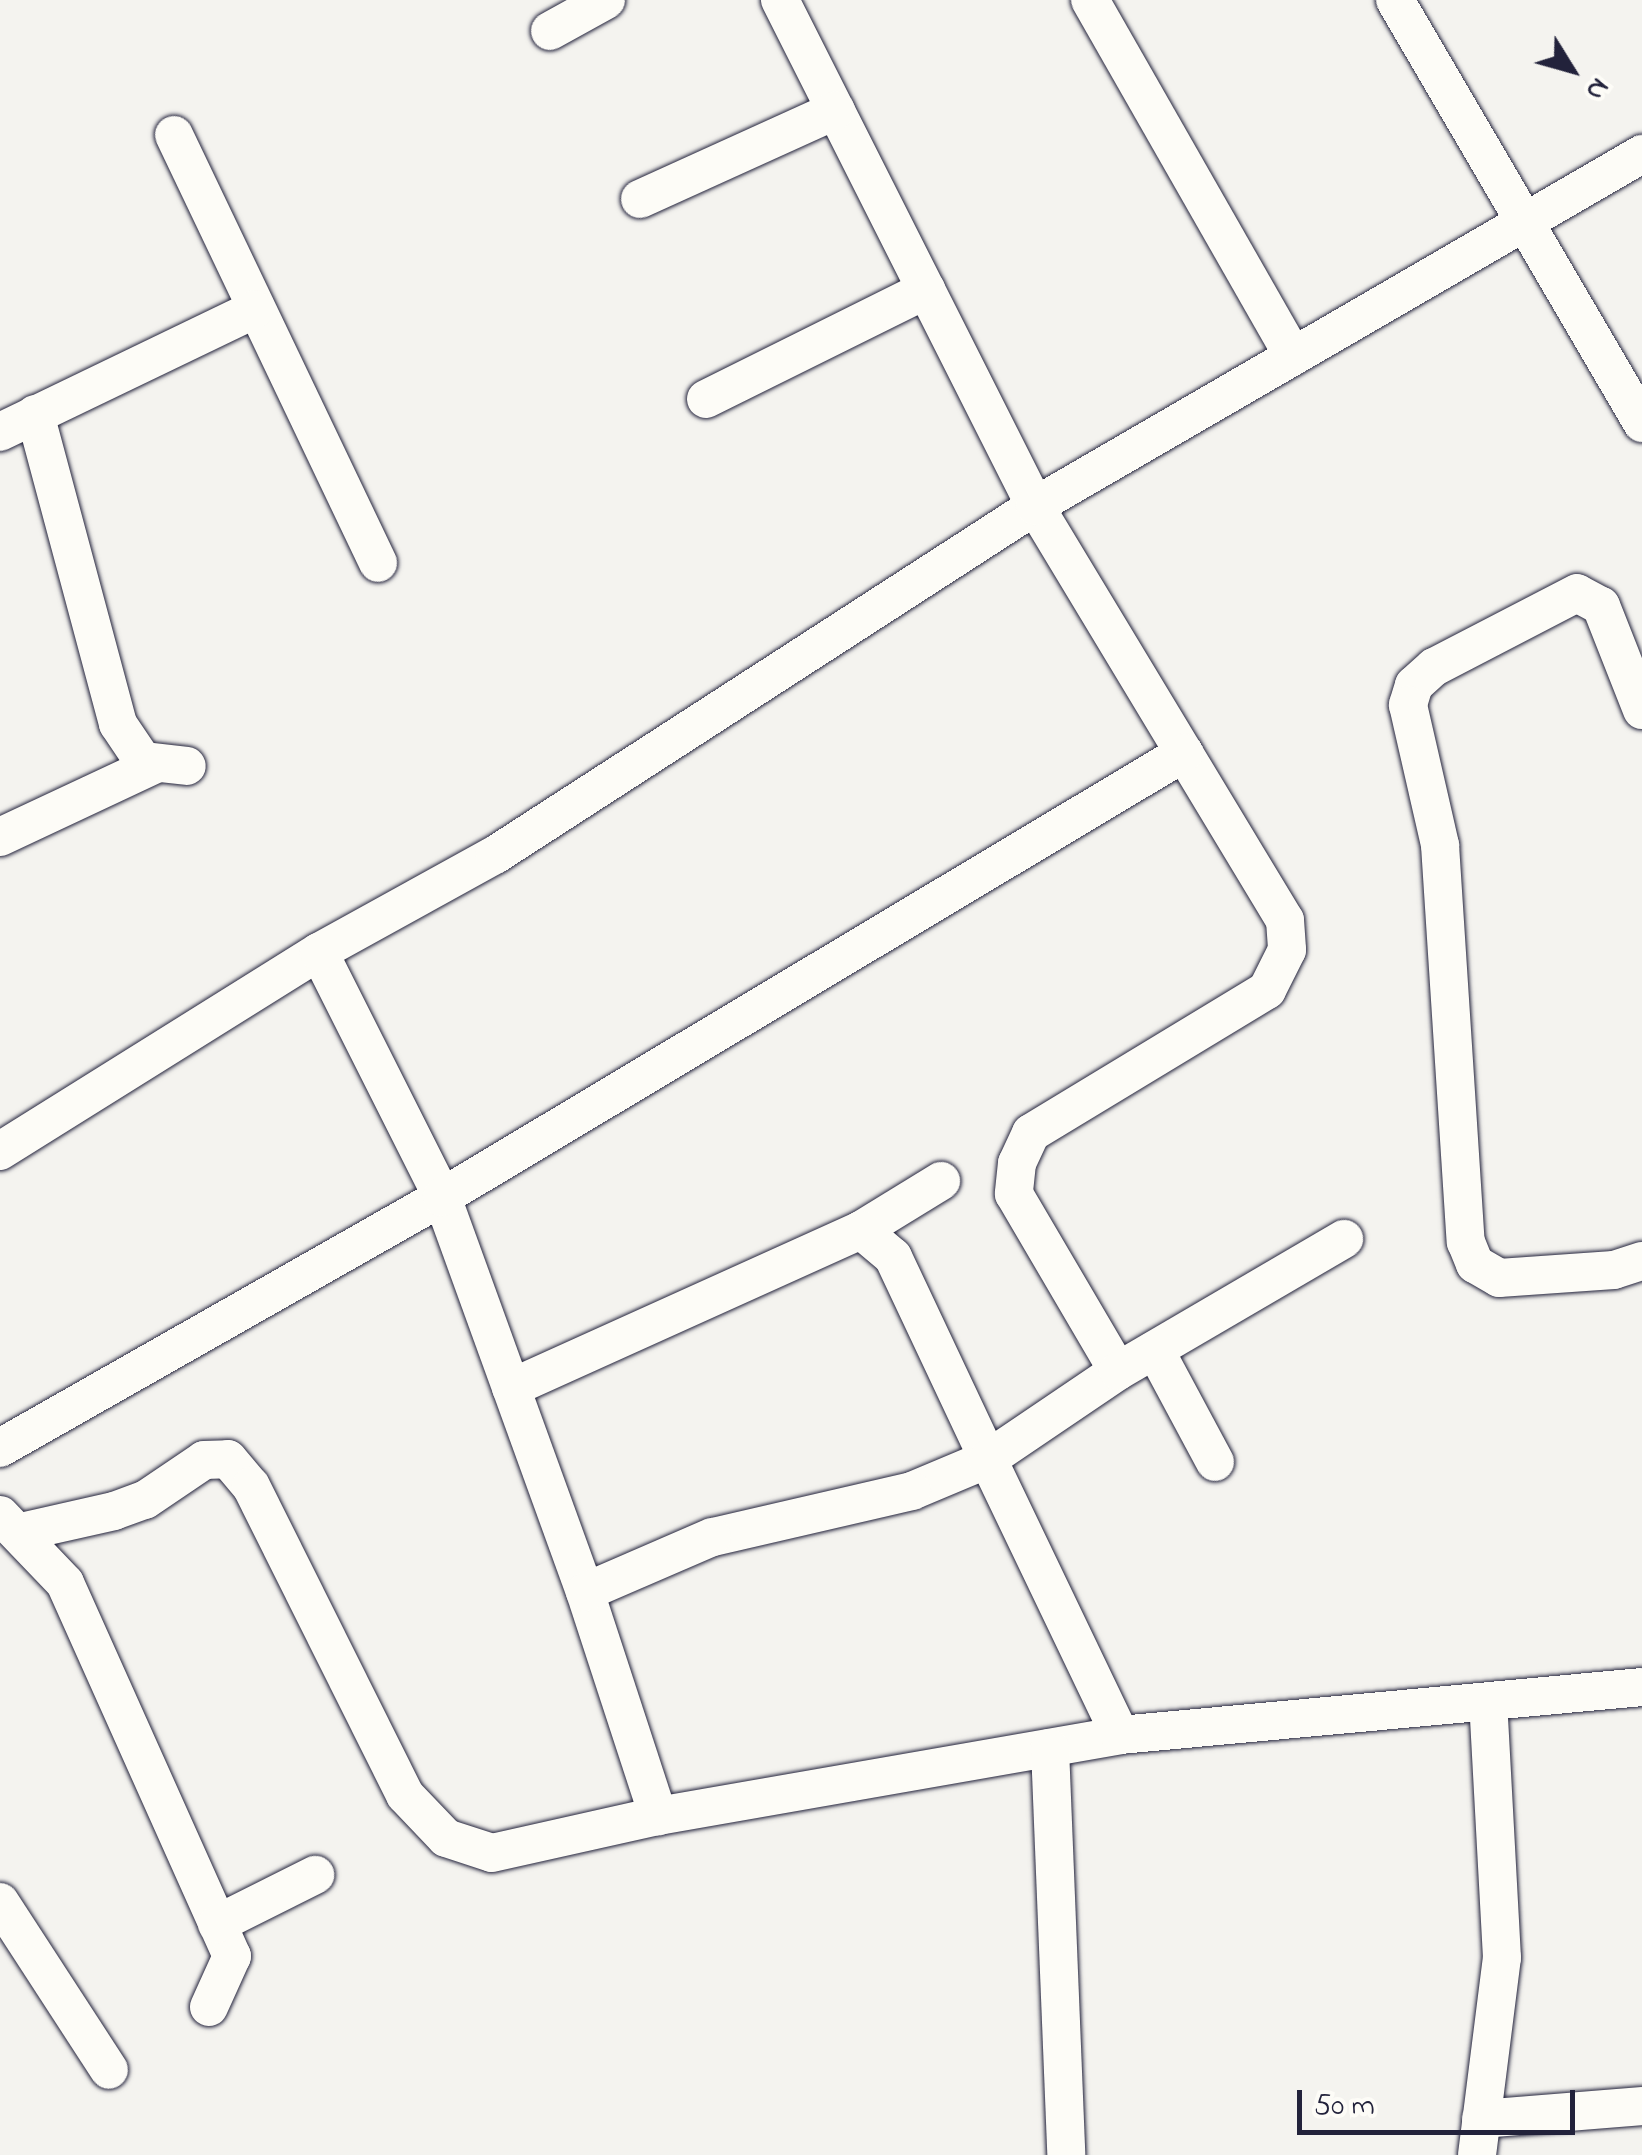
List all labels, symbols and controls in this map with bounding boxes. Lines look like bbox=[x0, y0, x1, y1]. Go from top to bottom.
north arrow bbox=[1522, 20, 1622, 120]
text: N bbox=[1574, 68, 1618, 108]
scale bar bbox=[1302, 2070, 1580, 2132]
text: 50 m bbox=[1314, 2085, 1375, 2129]

